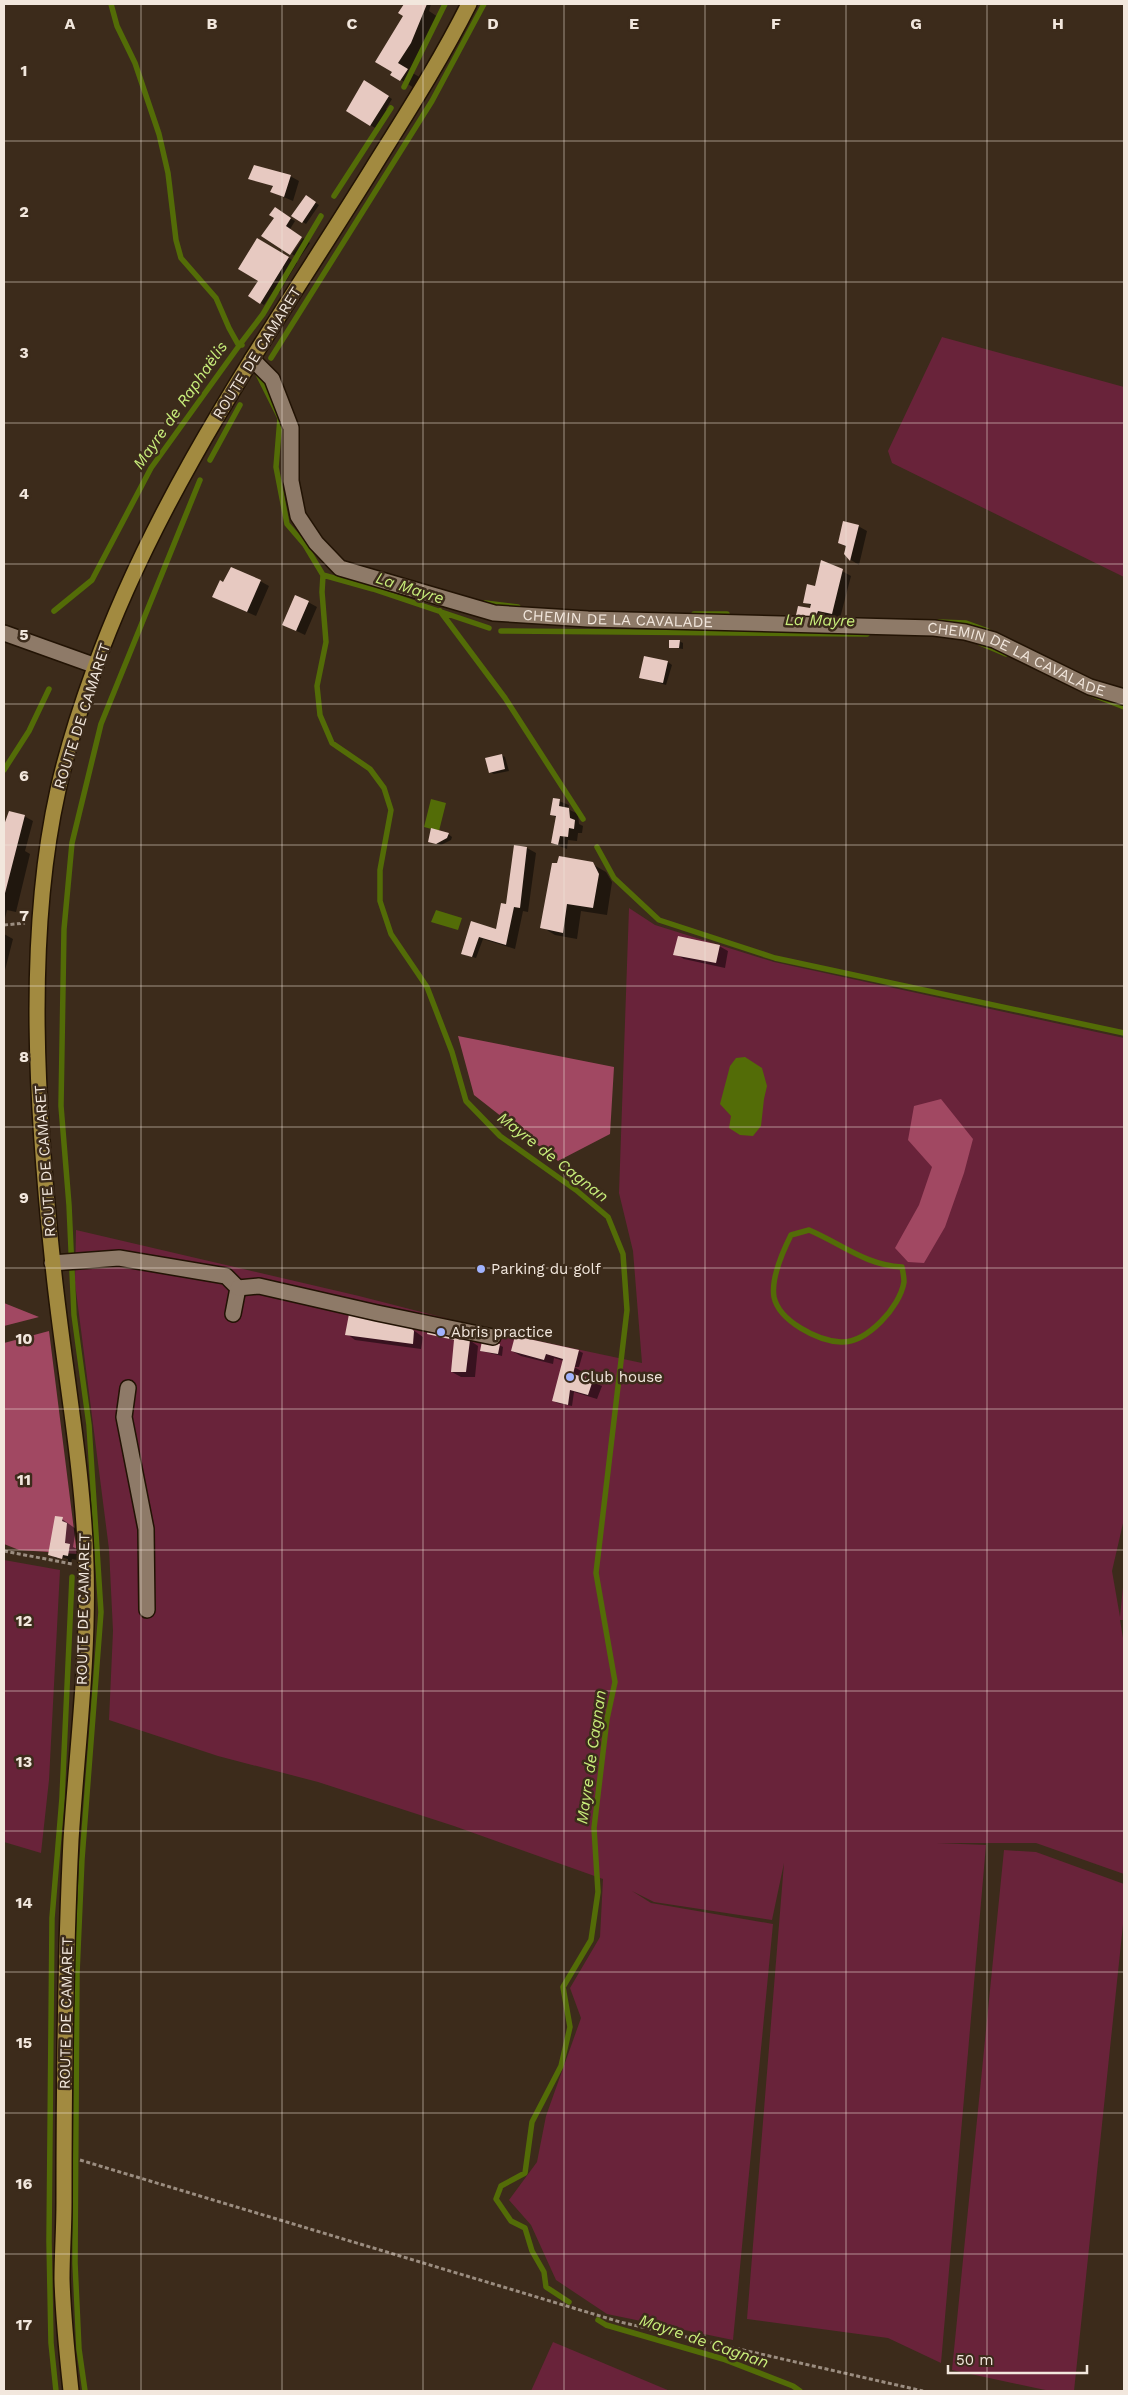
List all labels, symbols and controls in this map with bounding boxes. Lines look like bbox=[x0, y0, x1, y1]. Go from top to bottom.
text: A bbox=[65, 14, 76, 33]
text: B bbox=[207, 14, 218, 33]
text: C bbox=[347, 14, 358, 33]
text: D bbox=[487, 14, 499, 33]
text: E bbox=[629, 14, 639, 33]
text: F bbox=[771, 14, 781, 33]
text: G bbox=[910, 14, 922, 33]
text: H bbox=[1052, 14, 1064, 33]
text: 1 bbox=[21, 61, 27, 80]
text: 2 bbox=[19, 202, 29, 221]
street label: ROUTE DE CAMARET bbox=[209, 284, 305, 422]
water label: Mayre de Raphaëlis bbox=[129, 338, 231, 472]
text: 3 bbox=[19, 343, 29, 362]
text: 4 bbox=[19, 484, 29, 503]
water label: La Mayre bbox=[374, 568, 446, 608]
street label: CHEMIN DE LA CAVALADE bbox=[522, 606, 713, 631]
water label: La Mayre bbox=[785, 610, 855, 630]
street label: CHEMIN DE LA CAVALADE bbox=[927, 619, 1108, 700]
text: 5 bbox=[19, 625, 29, 644]
street label: ROUTE DE CAMARET bbox=[50, 641, 114, 791]
text: 6 bbox=[19, 766, 29, 785]
text: 7 bbox=[19, 906, 29, 925]
text: 8 bbox=[19, 1047, 29, 1066]
street label: ROUTE DE CAMARET bbox=[31, 1084, 59, 1238]
water label: Mayre de Cagnan bbox=[494, 1108, 612, 1206]
text: 9 bbox=[19, 1188, 29, 1207]
place label: Parking du golf bbox=[491, 1260, 601, 1278]
marker: Parking du golf bbox=[475, 1263, 487, 1275]
place label: Abris practice bbox=[451, 1323, 553, 1341]
marker: Abris practice bbox=[435, 1326, 447, 1338]
text: 10 bbox=[15, 1329, 33, 1348]
place label: Club house bbox=[580, 1368, 663, 1386]
marker: Club house bbox=[564, 1371, 576, 1383]
text: 11 bbox=[17, 1470, 31, 1489]
street label: ROUTE DE CAMARET bbox=[73, 1533, 93, 1685]
text: 12 bbox=[16, 1611, 32, 1630]
water label: Mayre de Cagnan bbox=[572, 1689, 610, 1825]
text: 13 bbox=[16, 1752, 32, 1771]
text: 14 bbox=[15, 1893, 33, 1912]
street label: ROUTE DE CAMARET bbox=[56, 1937, 76, 2089]
text: 15 bbox=[16, 2033, 32, 2052]
text: 16 bbox=[16, 2174, 33, 2193]
water label: Mayre de Cagnan bbox=[637, 2310, 771, 2372]
text: 17 bbox=[16, 2315, 33, 2334]
scale bar bbox=[948, 2342, 1087, 2374]
text: 50 m bbox=[956, 2351, 993, 2369]

